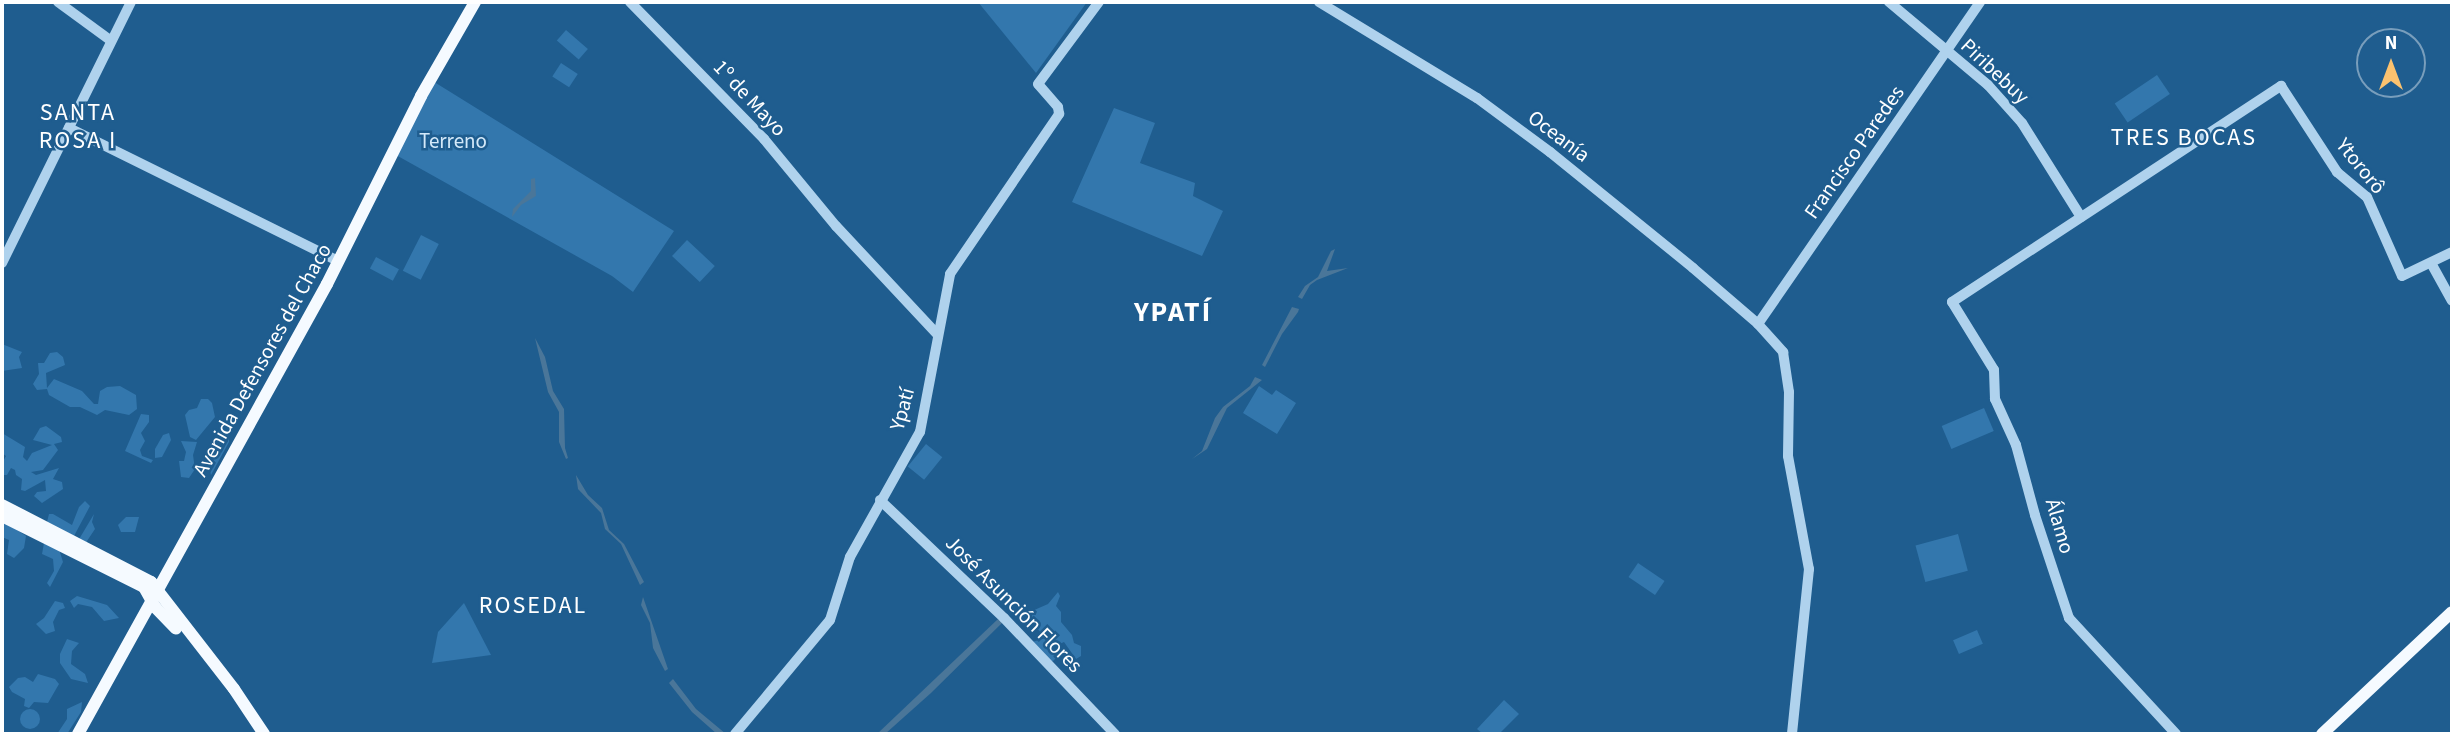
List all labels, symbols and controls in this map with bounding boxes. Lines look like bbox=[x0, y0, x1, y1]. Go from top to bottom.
north arrow bbox=[2356, 28, 2426, 98]
text: N bbox=[2385, 30, 2397, 57]
street label: Piribebuy bbox=[1956, 33, 2034, 109]
street label: 1º de Mayo bbox=[708, 54, 792, 142]
street label: Francisco Paredes bbox=[1799, 80, 1909, 224]
district label: SANTA ROSA I bbox=[39, 99, 117, 155]
street label: Oceanía bbox=[1523, 105, 1595, 167]
district label: TRES BOCAS bbox=[2112, 124, 2256, 152]
park label: Terreno bbox=[419, 128, 487, 154]
street label: Ytororô bbox=[2331, 133, 2391, 199]
street label: Avenida Defensores del Chaco bbox=[187, 239, 337, 481]
district label: YPATÍ bbox=[1135, 295, 1211, 329]
street label: Ypatí bbox=[884, 385, 920, 433]
street label: Álamo bbox=[2040, 496, 2080, 556]
street label: José Asunción Flores bbox=[940, 530, 1088, 678]
district label: ROSEDAL bbox=[480, 592, 586, 620]

